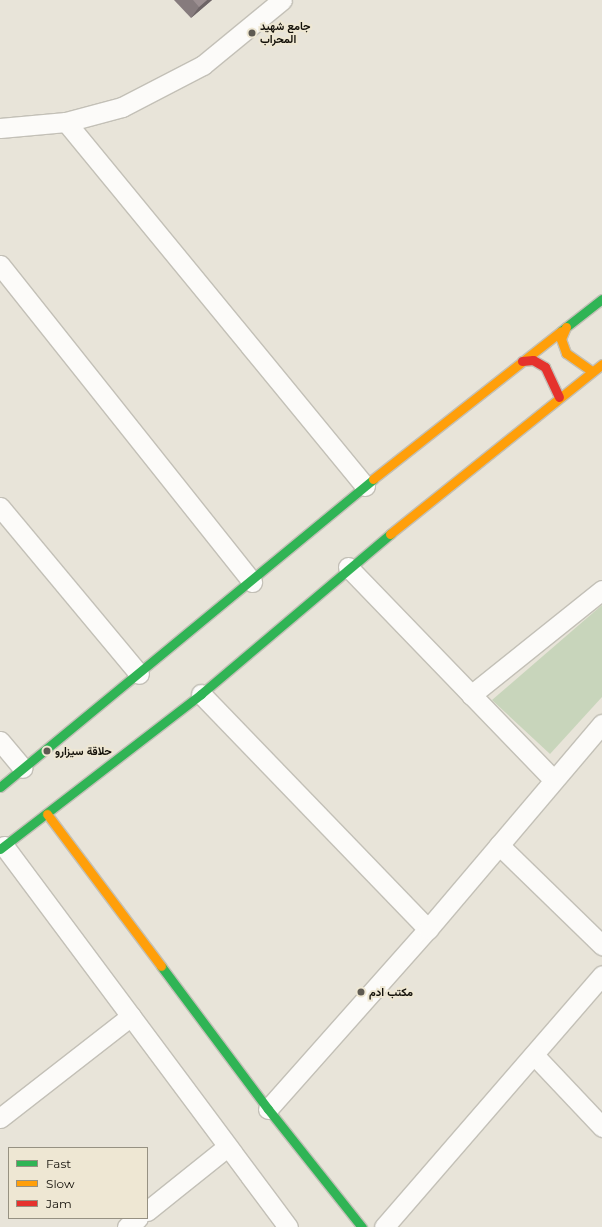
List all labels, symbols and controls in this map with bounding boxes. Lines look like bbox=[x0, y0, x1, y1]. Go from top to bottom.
place label: جامع شهيد المحراب bbox=[260, 20, 311, 46]
marker: جامع شهيد المحراب bbox=[247, 28, 257, 38]
place label: حلاقة سيزارو bbox=[55, 744, 112, 758]
marker: حلاقة سيزارو bbox=[42, 746, 52, 756]
place label: مكتب ادم bbox=[369, 985, 413, 999]
marker: مكتب ادم bbox=[356, 987, 366, 997]
legend bbox=[8, 1147, 148, 1219]
text: Fast bbox=[46, 1156, 71, 1171]
text: Slow bbox=[46, 1176, 75, 1191]
text: Jam bbox=[46, 1196, 72, 1211]

